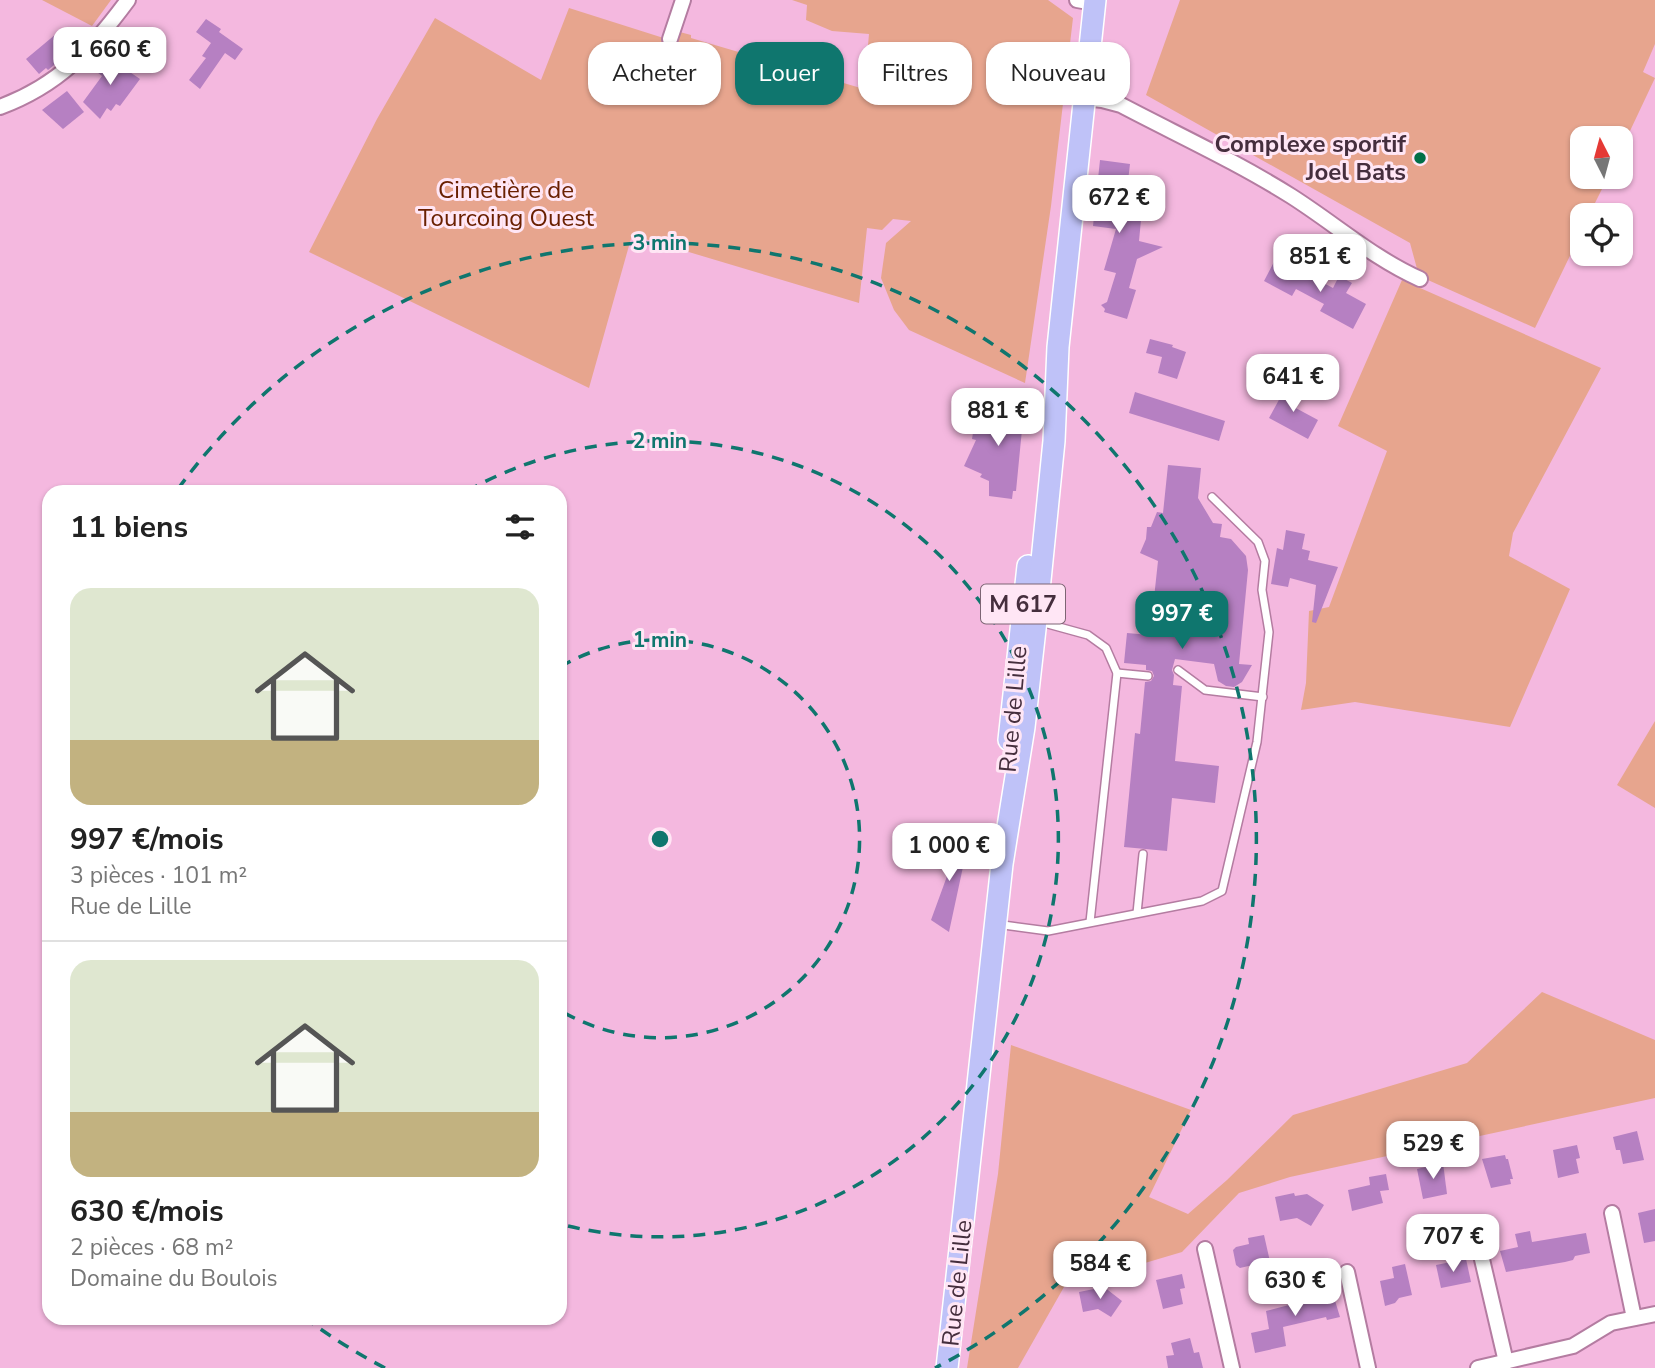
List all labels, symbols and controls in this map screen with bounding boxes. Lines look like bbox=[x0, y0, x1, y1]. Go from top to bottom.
pin: 1 660 € bbox=[45, 28, 175, 87]
text: 1 660 € bbox=[69, 34, 151, 65]
chip: Acheter bbox=[588, 42, 721, 105]
chip: Louer bbox=[735, 42, 844, 105]
chip: Filtres bbox=[858, 42, 972, 105]
chip: Nouveau bbox=[986, 42, 1130, 105]
north arrow bbox=[1570, 126, 1633, 189]
map controls bbox=[1570, 126, 1633, 266]
place label: Complexe sportif Joel Bats bbox=[1214, 128, 1407, 188]
marker: Complexe sportif Joel Bats bbox=[1412, 150, 1428, 166]
park label: Cimetière de Tourcoing Ouest bbox=[418, 174, 595, 234]
pin: 672 € bbox=[1070, 176, 1168, 235]
text: 672 € bbox=[1088, 182, 1150, 213]
button: locate bbox=[1570, 203, 1633, 266]
text: 3 min bbox=[633, 229, 687, 257]
pin: 851 € bbox=[1271, 234, 1369, 294]
text: 851 € bbox=[1289, 241, 1351, 272]
pin: 641 € bbox=[1244, 354, 1342, 414]
text: 641 € bbox=[1262, 361, 1324, 392]
pin: 881 € bbox=[949, 388, 1047, 448]
text: 881 € bbox=[967, 395, 1029, 426]
text: 2 min bbox=[633, 427, 687, 455]
text: 11 biens bbox=[70, 507, 188, 548]
icon: filters bbox=[501, 508, 539, 546]
road number: M 617 bbox=[981, 584, 1065, 624]
pin: 997 € bbox=[1133, 592, 1231, 651]
text: 997 € bbox=[1151, 598, 1213, 629]
text: 1 min bbox=[633, 626, 687, 654]
icon: home bbox=[242, 633, 368, 759]
street label: Rue de Lille bbox=[992, 644, 1034, 774]
text: 997 €/mois bbox=[70, 819, 224, 860]
pin: 1 000 € bbox=[884, 824, 1014, 883]
centre of rings bbox=[648, 827, 672, 851]
text: 1 000 € bbox=[908, 830, 990, 861]
text: 3 pièces · 101 m² bbox=[70, 860, 247, 891]
text: Rue de Lille bbox=[70, 891, 192, 922]
icon: home bbox=[242, 1005, 368, 1131]
pin: 529 € bbox=[1384, 1122, 1482, 1181]
text: 529 € bbox=[1402, 1128, 1464, 1159]
text: 630 €/mois bbox=[70, 1191, 224, 1232]
pin: 707 € bbox=[1404, 1214, 1502, 1274]
street label: Rue de Lille bbox=[934, 1218, 980, 1348]
text: 707 € bbox=[1422, 1221, 1484, 1252]
text: 2 pièces · 68 m² bbox=[70, 1232, 233, 1263]
pin: 584 € bbox=[1051, 1242, 1149, 1301]
text: 584 € bbox=[1069, 1248, 1131, 1279]
pin: 630 € bbox=[1246, 1258, 1344, 1318]
text: Domaine du Boulois bbox=[70, 1263, 278, 1294]
text: 630 € bbox=[1264, 1265, 1326, 1296]

